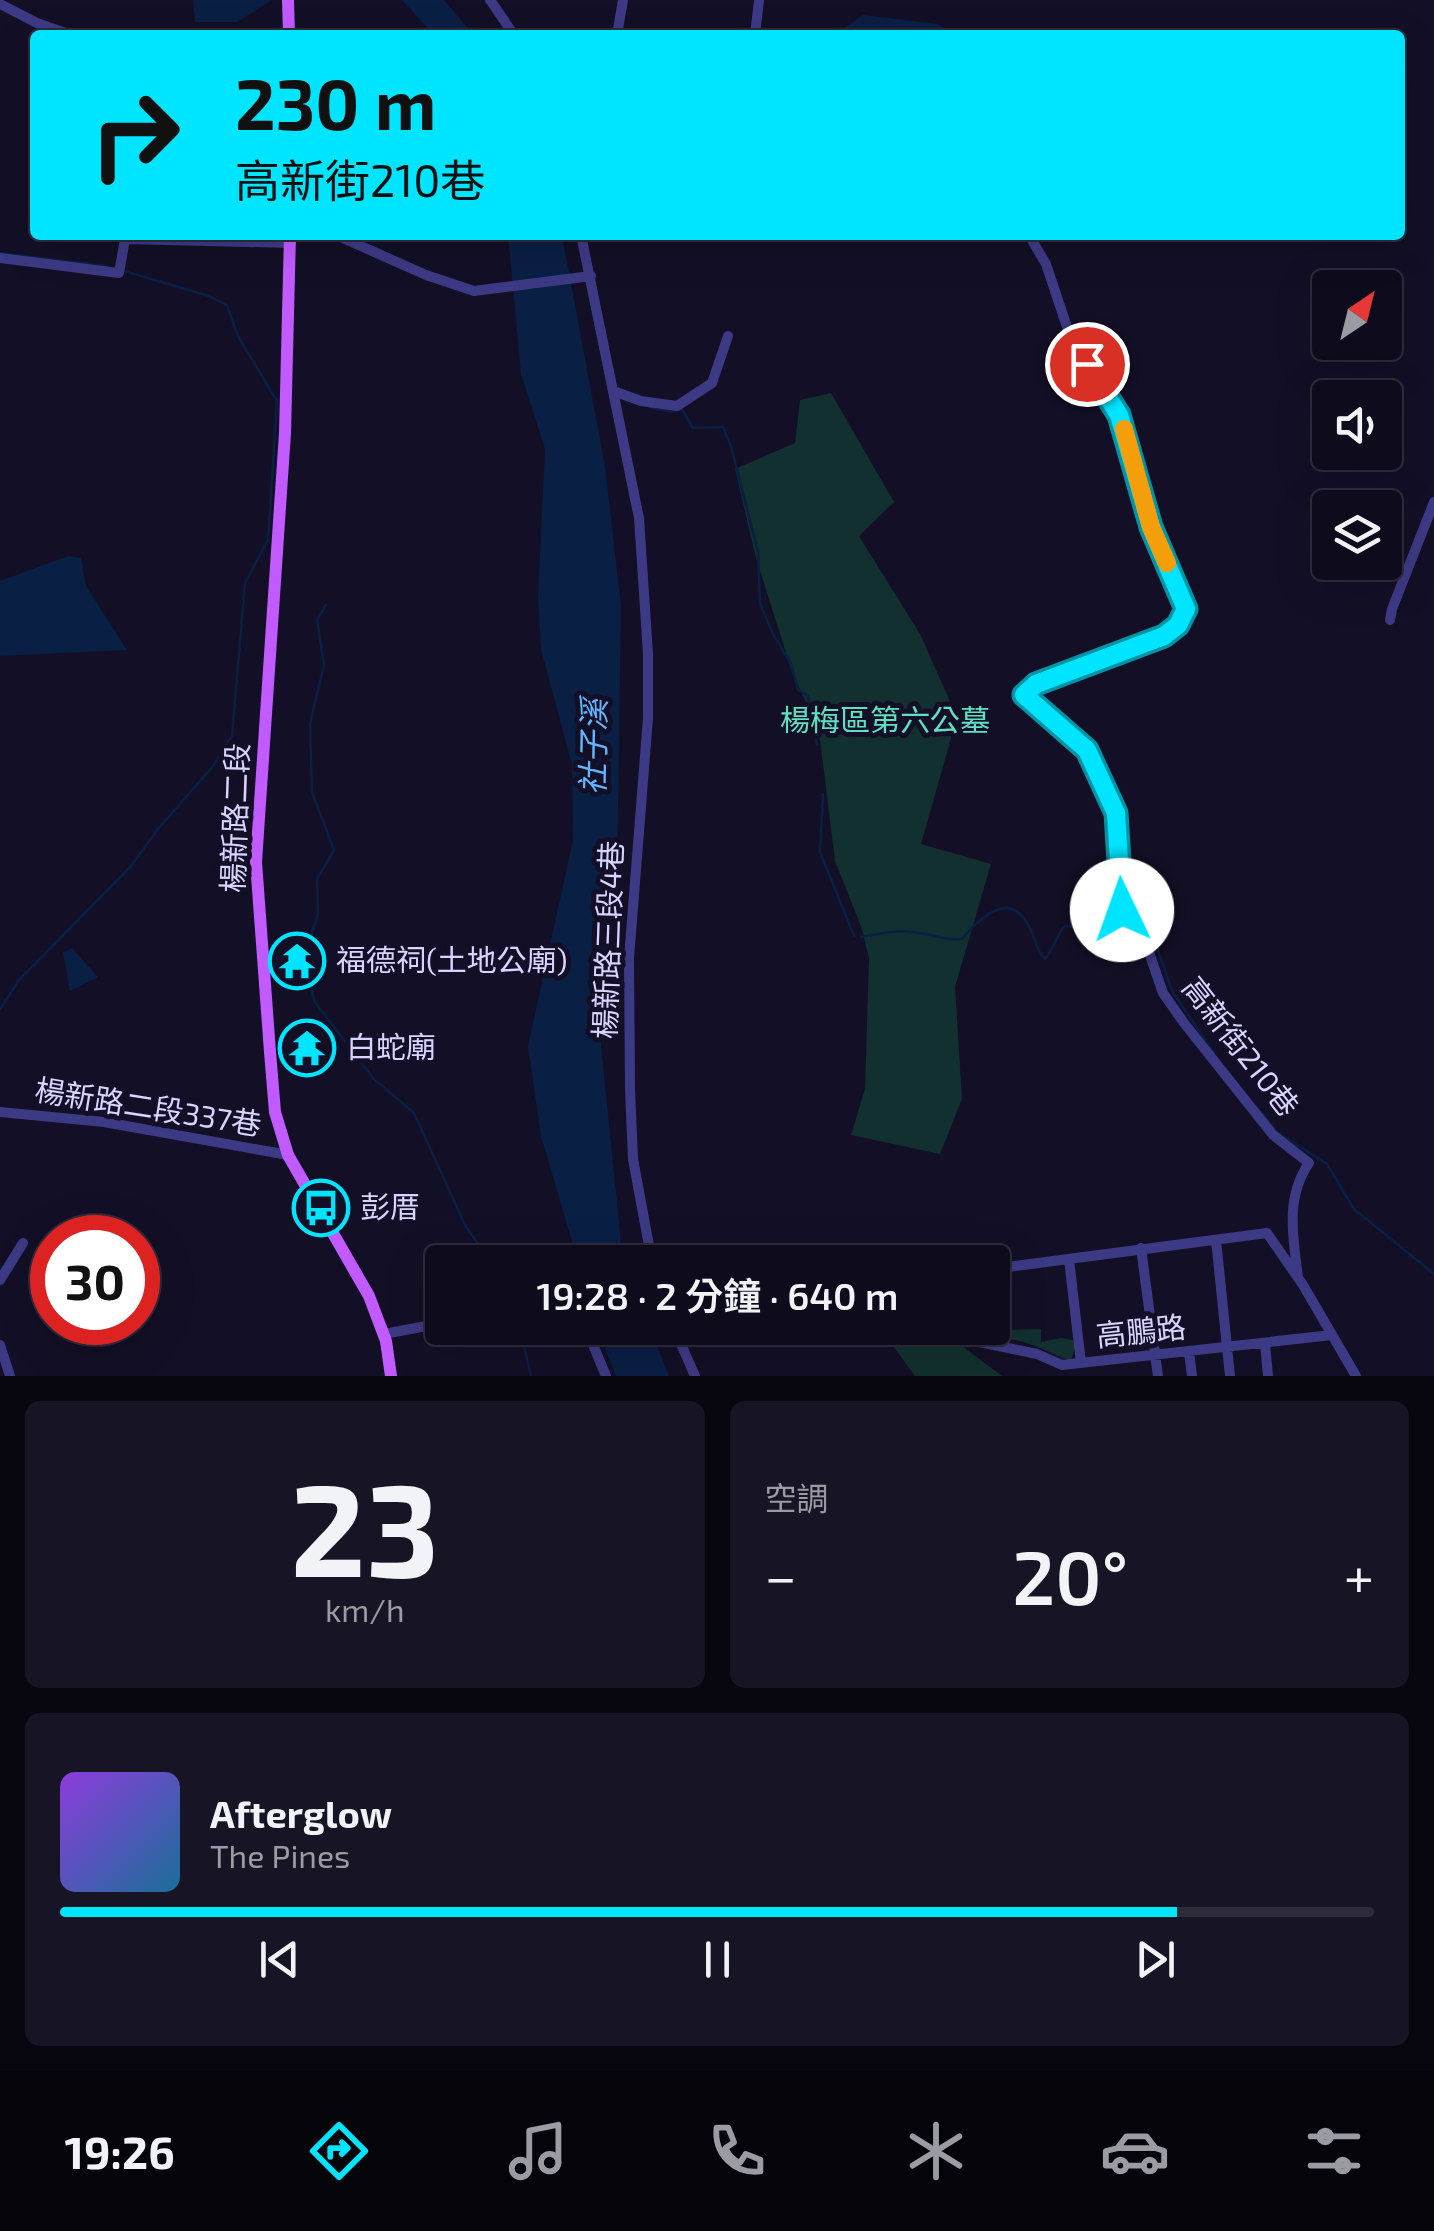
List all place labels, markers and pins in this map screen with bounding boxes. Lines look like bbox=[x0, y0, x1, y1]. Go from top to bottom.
pin bbox=[1045, 322, 1130, 407]
temple icon: 福德祠(土地公廟) bbox=[267, 931, 327, 991]
place label: 福德祠(土地公廟) bbox=[336, 941, 568, 977]
temple icon: 白蛇廟 bbox=[277, 1018, 337, 1078]
place label: 白蛇廟 bbox=[346, 1028, 436, 1064]
bus stop icon: 彭厝 bbox=[291, 1178, 351, 1238]
place label: 彭厝 bbox=[360, 1188, 420, 1224]

